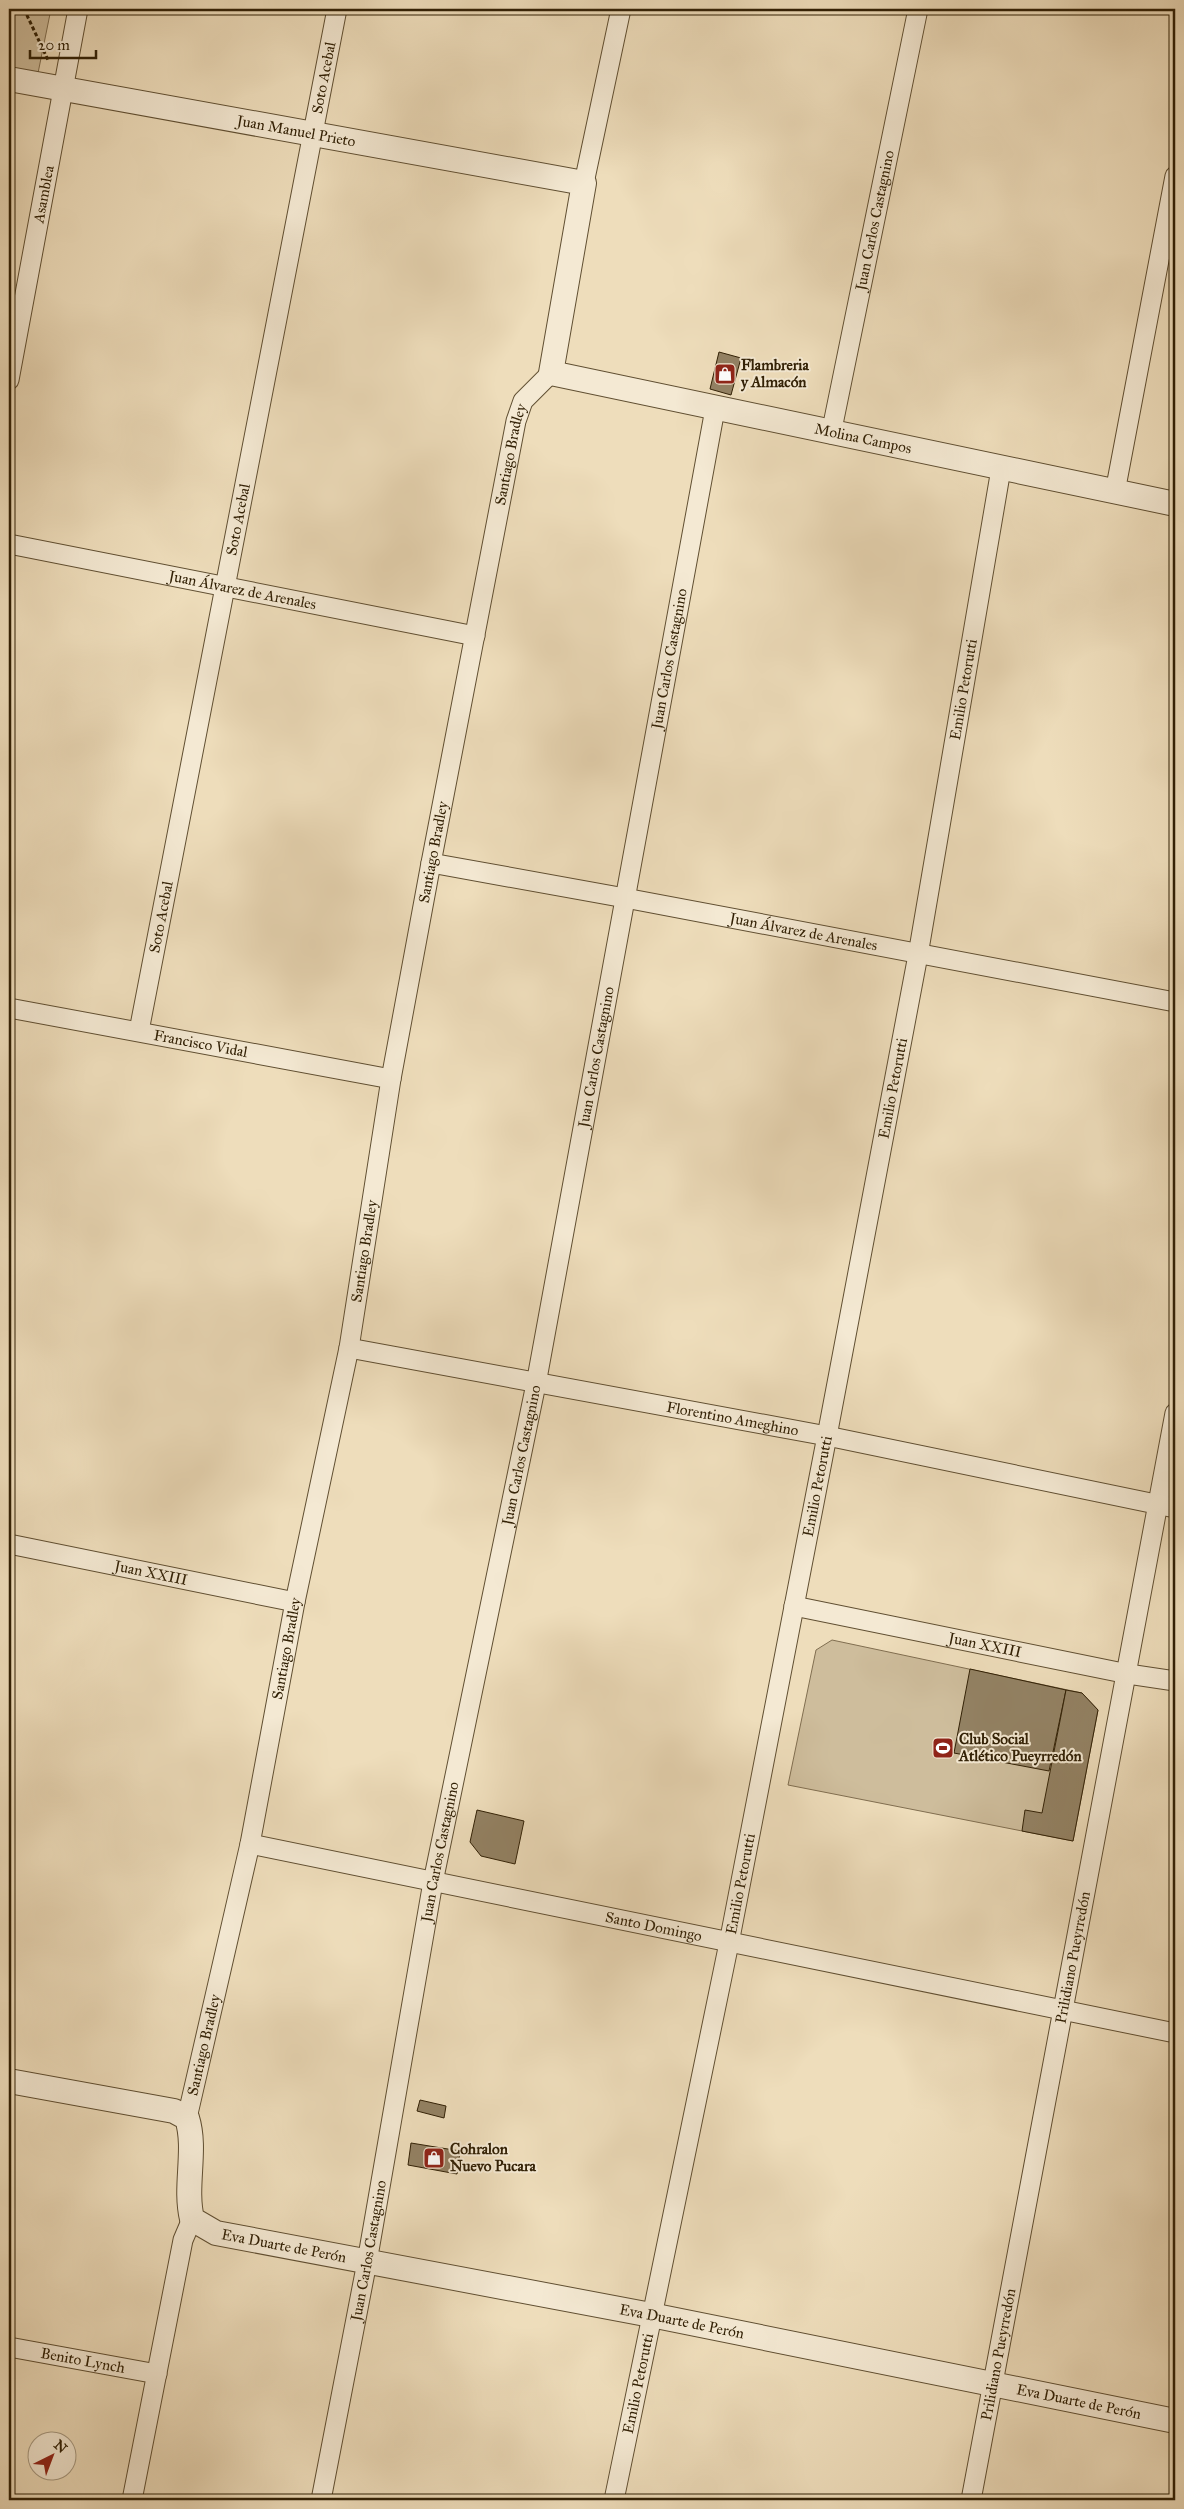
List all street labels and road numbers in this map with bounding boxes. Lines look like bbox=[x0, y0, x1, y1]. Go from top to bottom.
street label: Soto Acebal bbox=[308, 39, 340, 115]
street label: Juan Manuel Prieto bbox=[233, 111, 357, 151]
street label: Juan Carlos Castagnino bbox=[851, 148, 898, 294]
street label: Asamblea bbox=[29, 163, 58, 225]
street label: Santiago Bradley bbox=[491, 400, 531, 507]
street label: Molina Campos bbox=[813, 420, 913, 457]
street label: Soto Acebal bbox=[222, 481, 254, 557]
street label: Juan Álvarez de Arenales bbox=[165, 566, 318, 613]
street label: Juan Carlos Castagnino bbox=[647, 587, 691, 733]
street label: Emilio Petorutti bbox=[946, 638, 981, 741]
street label: Santiago Bradley bbox=[415, 799, 452, 905]
street label: Soto Acebal bbox=[145, 879, 177, 955]
street label: Juan Álvarez de Arenales bbox=[726, 909, 879, 955]
street label: Juan Carlos Castagnino bbox=[574, 985, 618, 1131]
street label: Francisco Vidal bbox=[152, 1026, 250, 1061]
street label: Emilio Petorutti bbox=[874, 1036, 911, 1140]
street label: Santiago Bradley bbox=[347, 1198, 381, 1304]
street label: Juan Carlos Castagnino bbox=[498, 1383, 545, 1529]
street label: Florentino Ameghino bbox=[665, 1398, 800, 1440]
street label: Emilio Petorutti bbox=[799, 1434, 836, 1538]
street label: Juan XXIII bbox=[111, 1556, 189, 1589]
street label: Santiago Bradley bbox=[268, 1595, 305, 1701]
street label: Juan XXIII bbox=[945, 1628, 1023, 1661]
street label: Juan Carlos Castagnino bbox=[417, 1780, 463, 1926]
street label: Emilio Petorutti bbox=[722, 1832, 759, 1936]
street label: Prilidiano Pueyrredón bbox=[1052, 1890, 1094, 2025]
street label: Santo Domingo bbox=[604, 1908, 704, 1945]
street label: Santiago Bradley bbox=[183, 1992, 224, 2097]
street label: Juan Carlos Castagnino bbox=[346, 2178, 390, 2325]
street label: Eva Duarte de Perón bbox=[220, 2225, 348, 2266]
street label: Prilidiano Pueyrredón bbox=[977, 2287, 1020, 2422]
street label: Eva Duarte de Perón bbox=[618, 2300, 746, 2343]
street label: Emilio Petorutti bbox=[619, 2332, 657, 2435]
street label: Benito Lynch bbox=[39, 2344, 127, 2377]
street label: Eva Duarte de Perón bbox=[1015, 2380, 1143, 2423]

